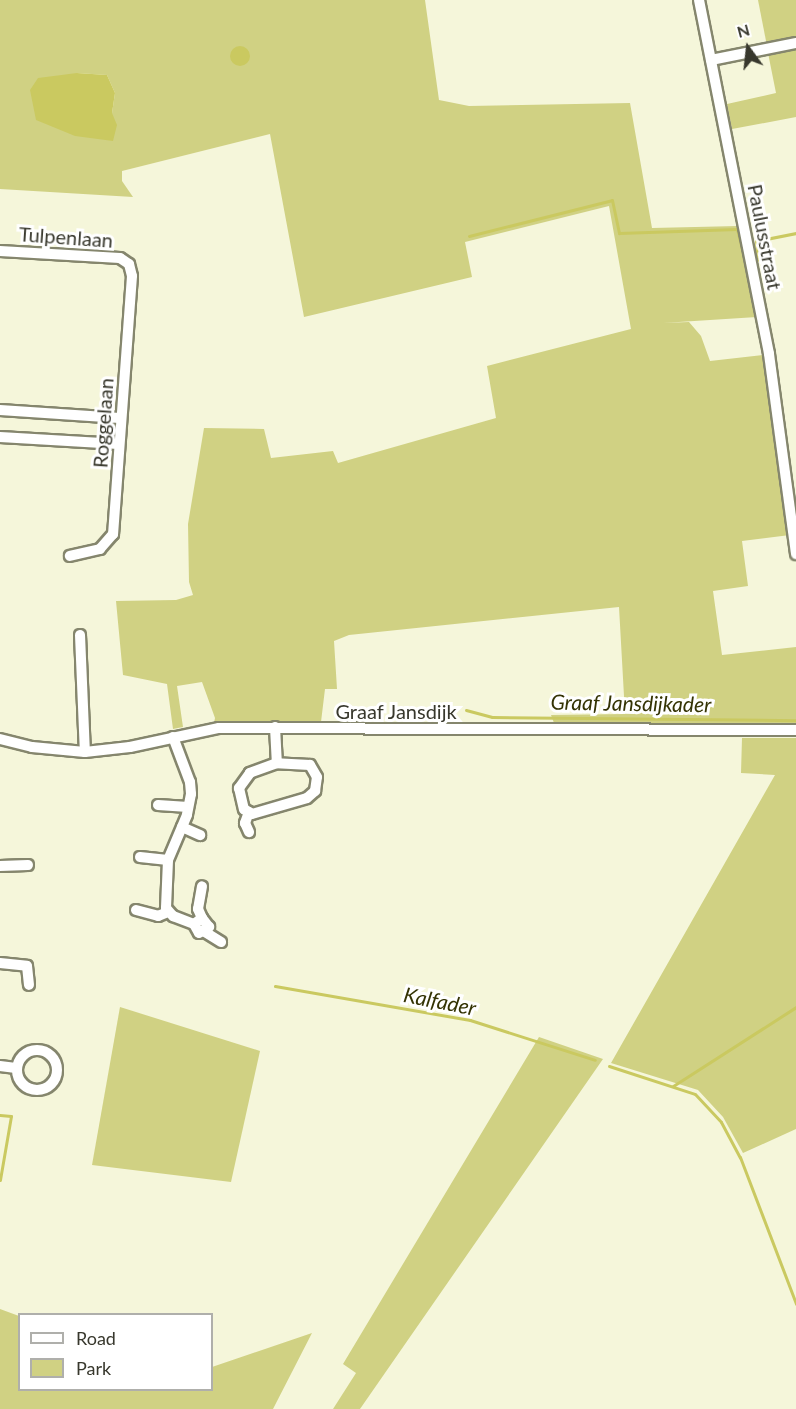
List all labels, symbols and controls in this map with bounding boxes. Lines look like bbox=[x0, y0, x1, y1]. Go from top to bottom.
north arrow bbox=[718, 18, 778, 78]
text: N bbox=[735, 19, 752, 41]
street label: Paulusstraat bbox=[743, 182, 787, 292]
street label: Tulpenlaan bbox=[18, 222, 114, 252]
street label: Roggelaan bbox=[88, 377, 118, 469]
water label: Graaf Jansdijkader bbox=[550, 689, 712, 717]
street label: Graaf Jansdijk bbox=[335, 699, 457, 723]
water label: Kalfader bbox=[402, 982, 478, 1020]
legend bbox=[18, 1313, 213, 1391]
text: Road bbox=[76, 1327, 116, 1349]
text: Park bbox=[76, 1357, 111, 1379]

